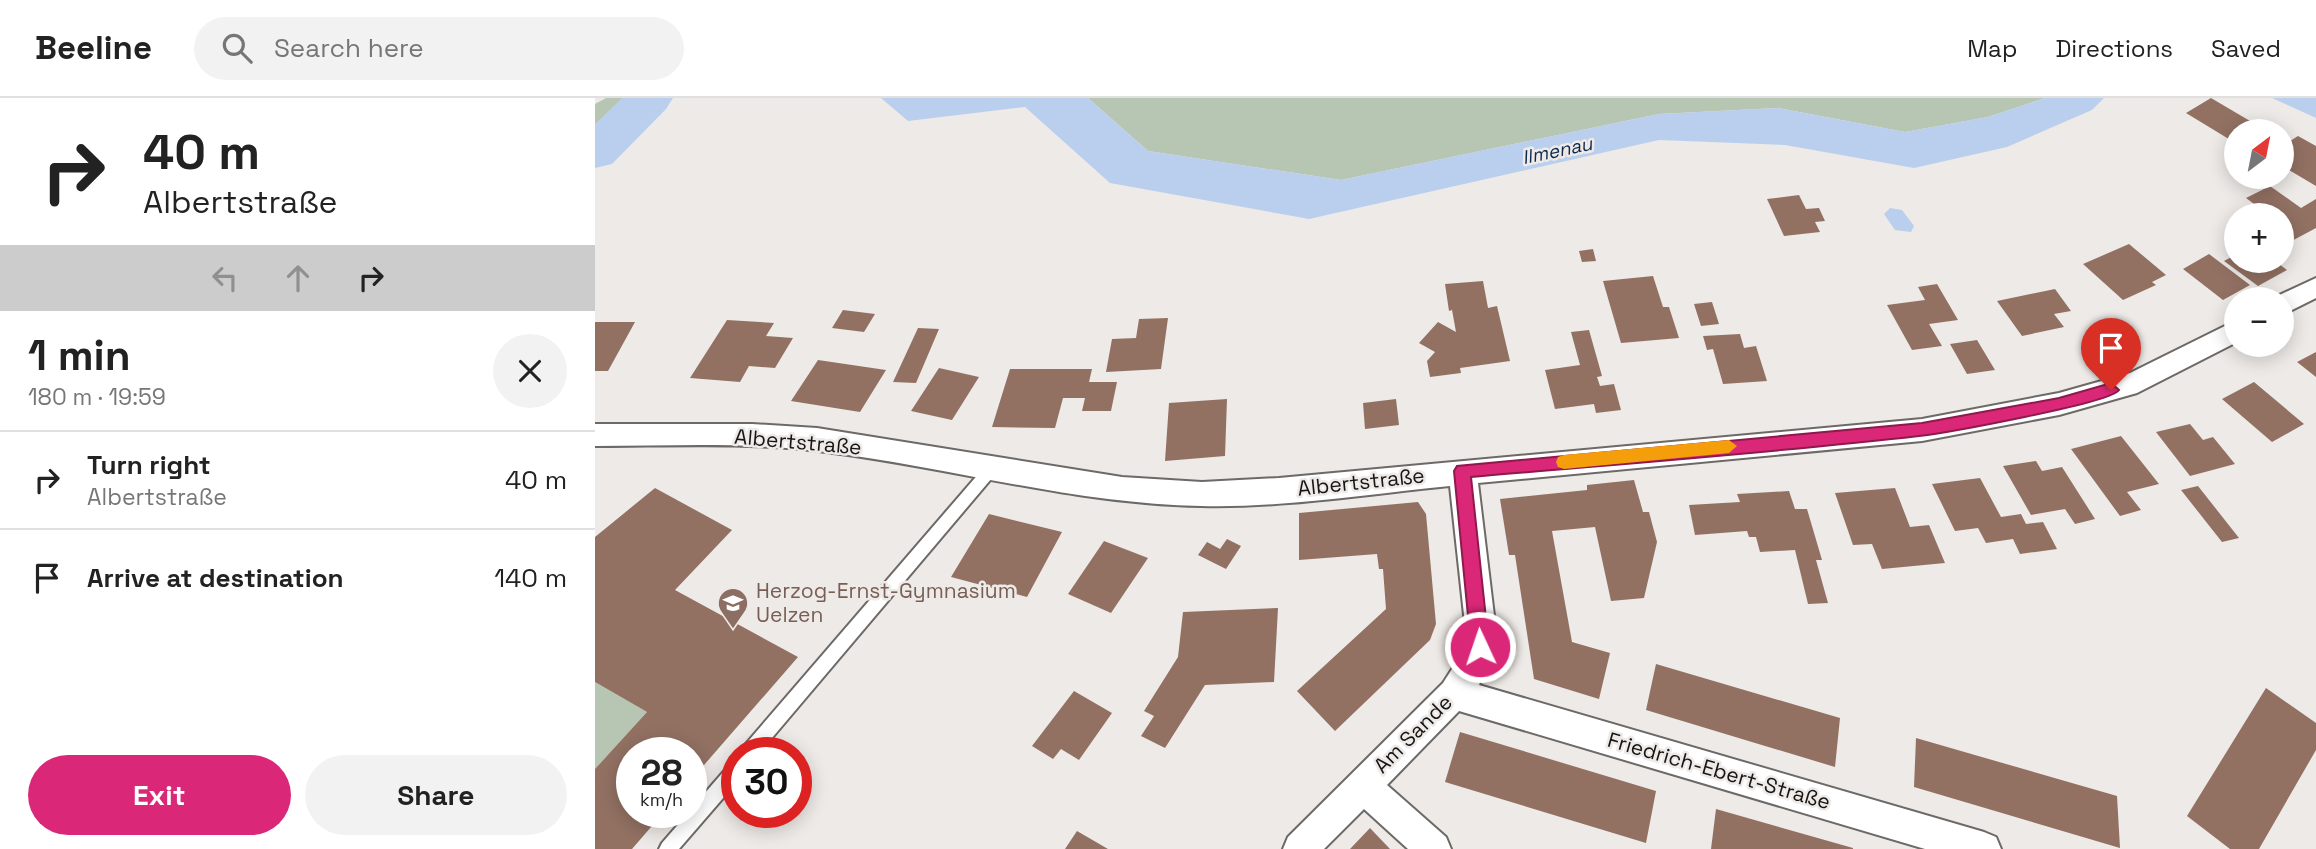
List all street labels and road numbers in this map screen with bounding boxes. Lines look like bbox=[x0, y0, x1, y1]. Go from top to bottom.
street label: Albertstraße bbox=[733, 422, 863, 461]
street label: Albertstraße bbox=[1296, 461, 1426, 502]
street label: Am Sande bbox=[1368, 689, 1458, 779]
street label: Friedrich-Ebert-Straße bbox=[1605, 726, 1834, 815]

